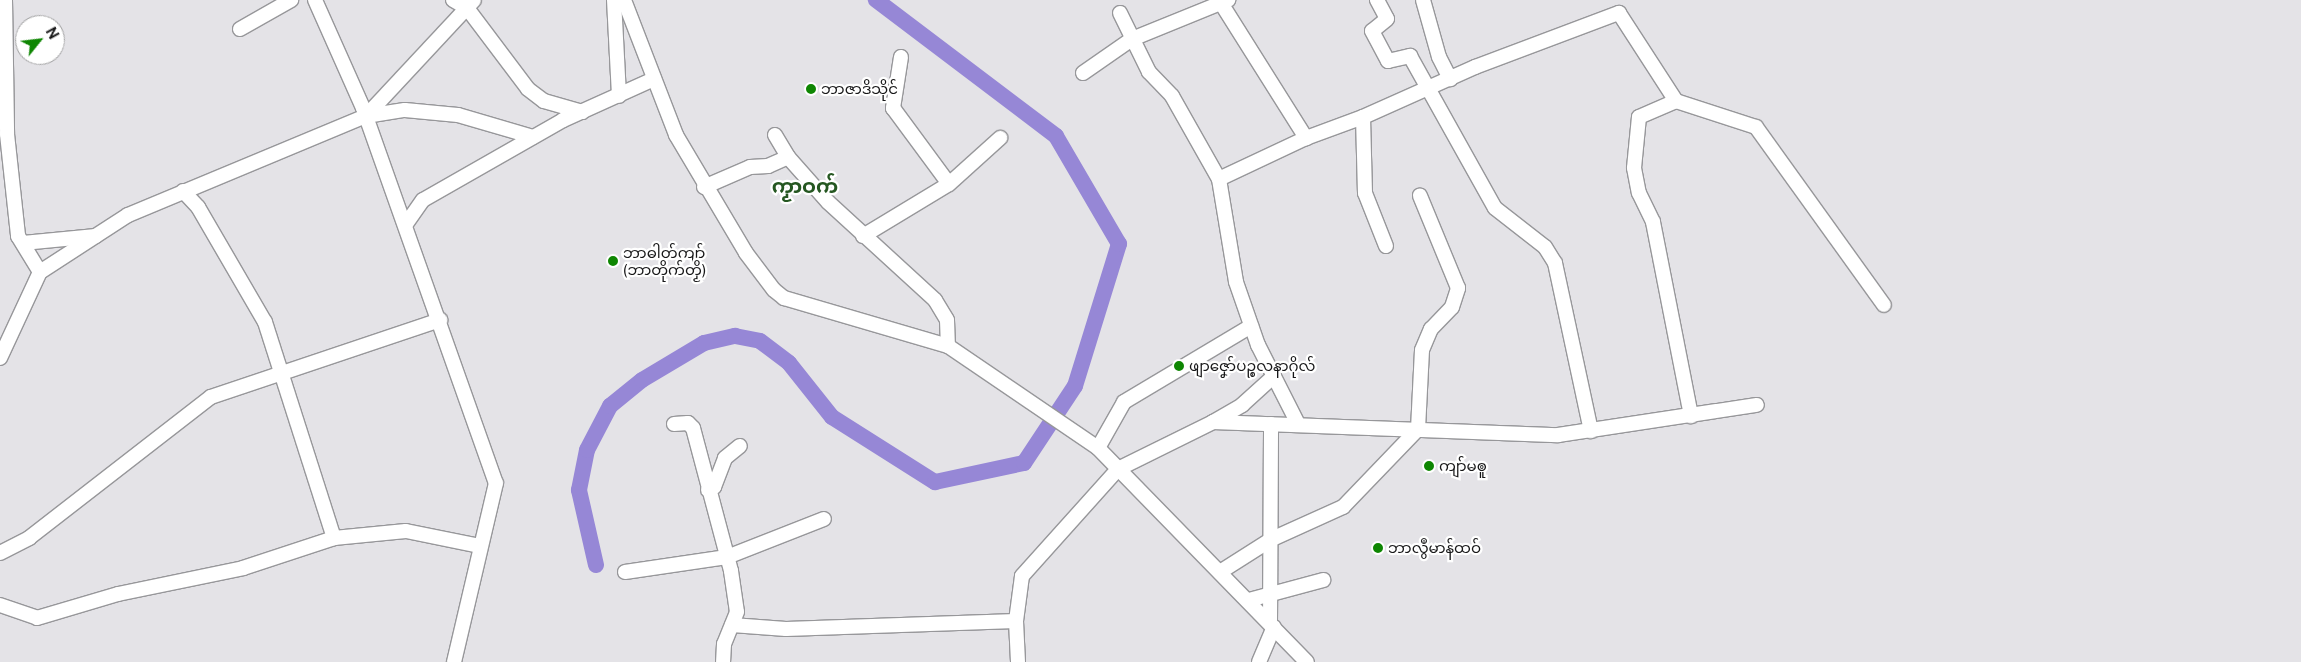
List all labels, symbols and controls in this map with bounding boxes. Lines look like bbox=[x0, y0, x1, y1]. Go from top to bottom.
north arrow bbox=[15, 15, 65, 65]
text: N bbox=[43, 25, 62, 42]
place label: ဘာဇာဒိသိုင် bbox=[821, 80, 898, 98]
marker: ဘာဇာဒိသိုင် bbox=[805, 83, 817, 95]
district label: ကၟာဝက် bbox=[772, 174, 838, 198]
place label: ဘာဓါတ်ကျာ် (ဘာတိုက်တၟိ) bbox=[623, 243, 706, 278]
marker: ဘာဓါတ်ကျာ် (ဘာတိုက်တၟိ) bbox=[607, 255, 619, 267]
place label: ဖျာဇၞော်ပဉ္စလနာဂိုလ် bbox=[1189, 357, 1315, 375]
marker: ဖျာဇၞော်ပဉ္စလနာဂိုလ် bbox=[1173, 360, 1185, 372]
place label: ကျာ်မၜူ bbox=[1439, 457, 1487, 475]
marker: ကျာ်မၜူ bbox=[1423, 460, 1435, 472]
place label: ဘာလွဳမာန်ထဝ် bbox=[1388, 539, 1481, 557]
marker: ဘာလွဳမာန်ထဝ် bbox=[1372, 542, 1384, 554]

